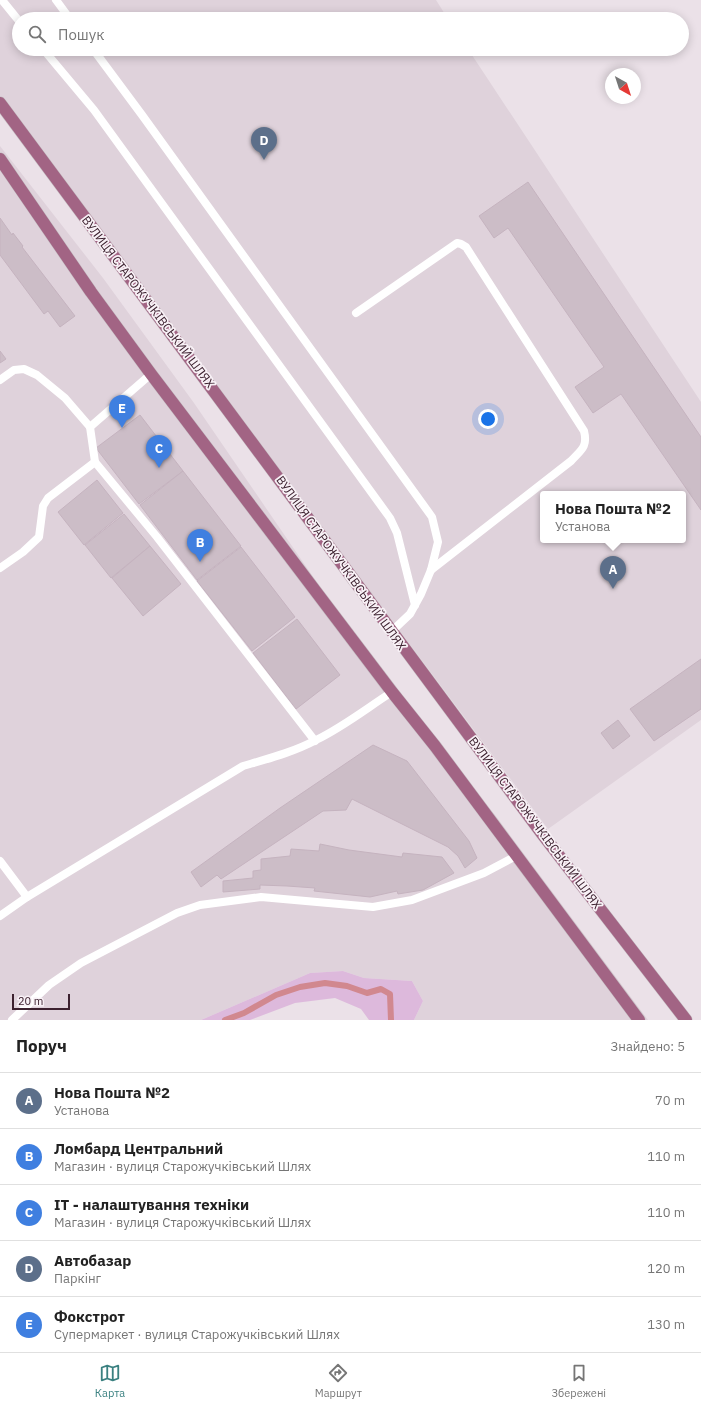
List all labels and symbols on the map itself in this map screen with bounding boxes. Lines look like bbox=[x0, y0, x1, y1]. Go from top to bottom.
north arrow bbox=[605, 68, 641, 104]
pin: D bbox=[251, 127, 277, 160]
street label: ВУЛИЦЯ СТАРОЖУЧКІВСЬКИЙ ШЛЯХ bbox=[79, 213, 218, 391]
pin: E bbox=[109, 395, 135, 428]
your location bbox=[478, 409, 498, 429]
pin: C bbox=[146, 435, 172, 468]
street label: ВУЛИЦЯ СТАРОЖУЧКІВСЬКИЙ ШЛЯХ bbox=[273, 473, 410, 653]
pin: B bbox=[187, 529, 213, 562]
pin: A bbox=[600, 556, 626, 589]
street label: ВУЛИЦЯ СТАРОЖУЧКІВСЬКИЙ ШЛЯХ bbox=[466, 734, 605, 912]
scale bar bbox=[12, 992, 70, 1011]

